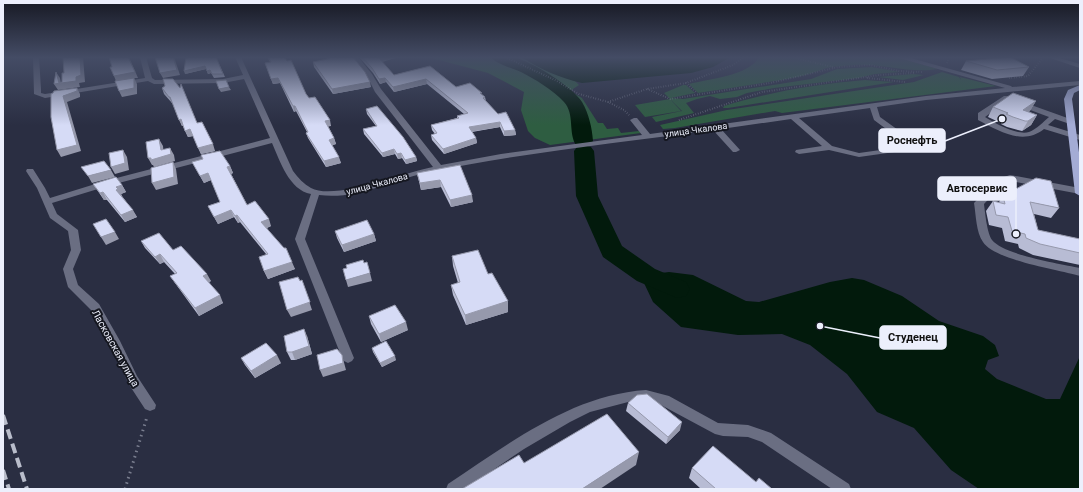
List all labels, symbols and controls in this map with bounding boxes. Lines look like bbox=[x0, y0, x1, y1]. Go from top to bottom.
street label: улица Чкалова bbox=[664, 121, 728, 139]
callout: Роснефть bbox=[879, 129, 945, 152]
text: Роснефть bbox=[887, 134, 937, 147]
street label: улица Чкалова bbox=[345, 171, 409, 197]
callout: Автосервис bbox=[938, 177, 1016, 200]
text: Автосервис bbox=[946, 182, 1008, 195]
street label: Ласковская улица bbox=[90, 308, 141, 389]
callout: Студенец bbox=[880, 326, 946, 349]
text: Студенец bbox=[888, 331, 938, 344]

